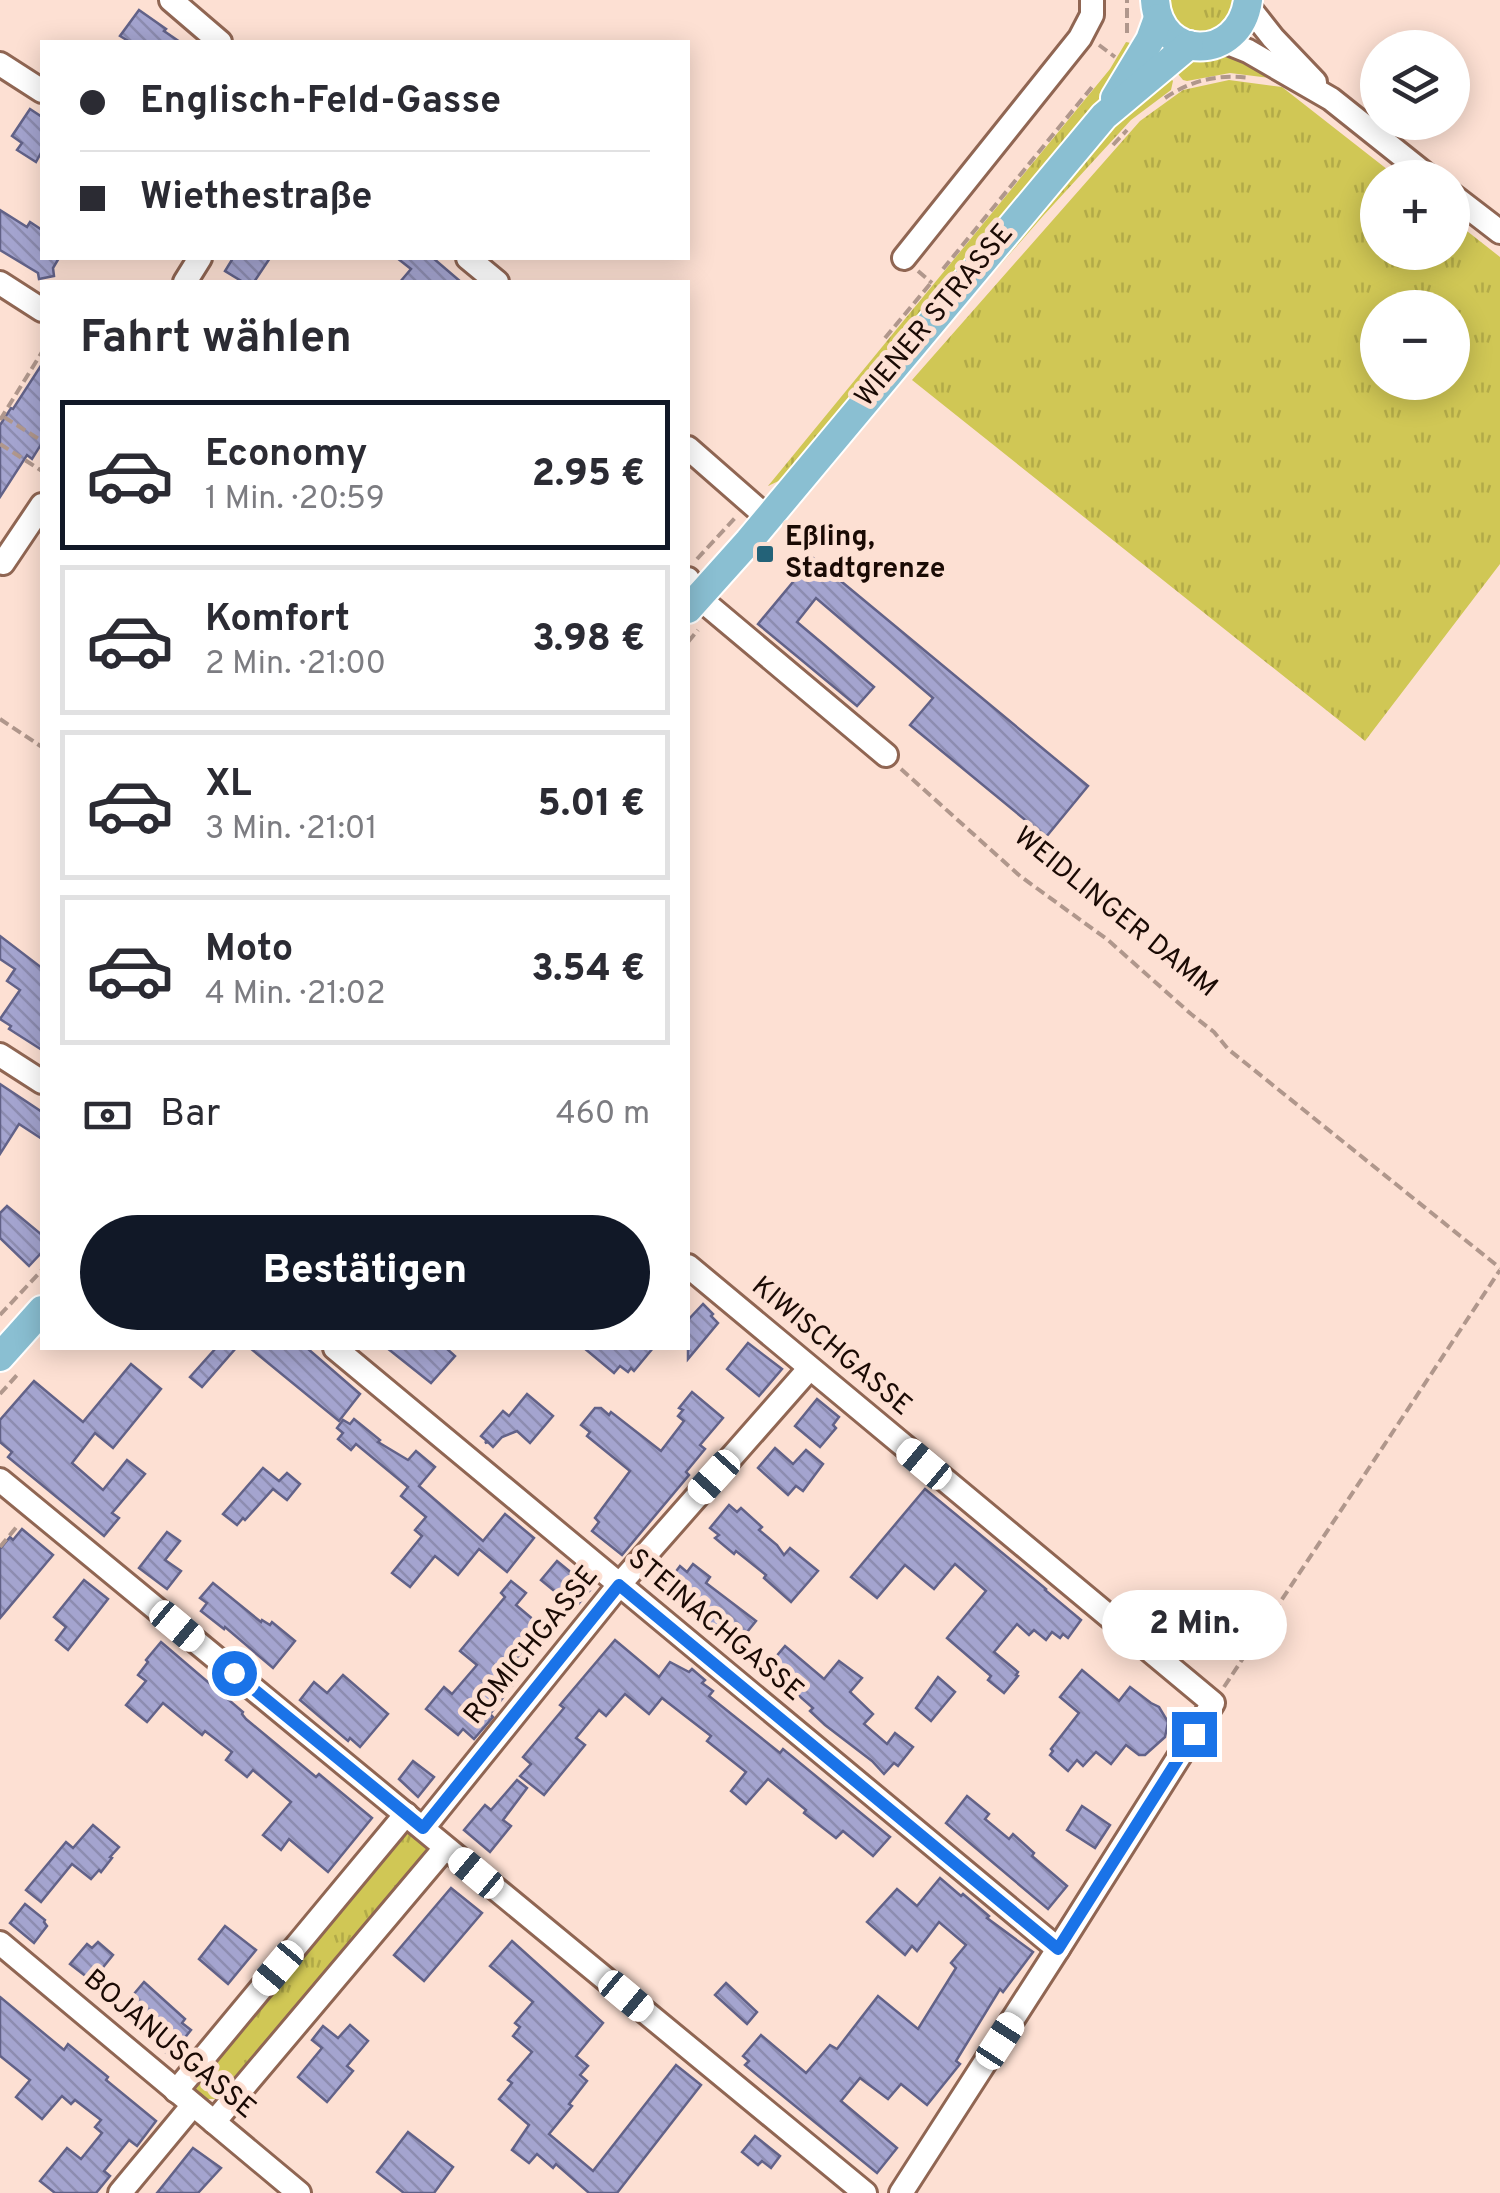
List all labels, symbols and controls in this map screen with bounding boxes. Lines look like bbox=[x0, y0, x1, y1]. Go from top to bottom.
map controls bbox=[1360, 30, 1470, 400]
button: layers bbox=[1360, 30, 1470, 140]
text: Englisch-Feld-Gasse bbox=[140, 78, 501, 127]
button: + bbox=[1360, 160, 1470, 270]
text: Wiethestraße bbox=[140, 174, 372, 223]
street label: WIENER STRASSE bbox=[848, 217, 1022, 415]
button: − bbox=[1360, 290, 1470, 400]
text: Fahrt wählen bbox=[80, 311, 352, 368]
icon: car bbox=[85, 430, 175, 520]
text: Economy bbox=[205, 431, 367, 480]
text: 2.95 € bbox=[532, 451, 645, 500]
text: 1 Min. · 20:59 bbox=[205, 480, 385, 520]
place label: Eßling, Stadtgrenze bbox=[785, 520, 945, 588]
marker: Eßling, Stadtgrenze bbox=[754, 543, 776, 565]
icon: car bbox=[85, 595, 175, 685]
text: Komfort bbox=[205, 596, 350, 645]
text: 3.98 € bbox=[532, 616, 645, 665]
text: 2 Min. · 21:00 bbox=[205, 645, 386, 685]
icon: car bbox=[85, 760, 175, 850]
text: XL bbox=[205, 761, 252, 810]
text: 5.01 € bbox=[538, 781, 645, 830]
text: 3 Min. · 21:01 bbox=[205, 810, 377, 850]
street label: WEIDLINGER DAMM bbox=[1006, 820, 1224, 1006]
icon: car bbox=[85, 925, 175, 1015]
text: Moto bbox=[205, 926, 293, 975]
text: 3.54 € bbox=[531, 946, 645, 995]
text: 4 Min. · 21:02 bbox=[205, 975, 386, 1015]
icon: cash bbox=[80, 1088, 135, 1143]
text: Bar bbox=[160, 1091, 221, 1140]
text: 460 m bbox=[556, 1095, 650, 1135]
button: Bestätigen bbox=[80, 1215, 650, 1330]
street label: KIWISCHGASSE bbox=[743, 1269, 919, 1425]
car bbox=[891, 1433, 957, 1495]
car bbox=[683, 1445, 745, 1509]
street label: STEINACHGASSE bbox=[620, 1542, 810, 1710]
street label: ROMICHGASSE bbox=[457, 1559, 607, 1733]
callout: 2 Min. bbox=[1102, 1589, 1286, 1659]
car bbox=[144, 1595, 210, 1657]
text: 2 Min. bbox=[1149, 1605, 1240, 1645]
route start bbox=[212, 1651, 257, 1696]
route end bbox=[1172, 1712, 1217, 1757]
car bbox=[443, 1842, 509, 1904]
car bbox=[247, 1935, 309, 2001]
street label: BOJANUSGASSE bbox=[75, 1962, 263, 2128]
car bbox=[593, 1965, 659, 2027]
car bbox=[971, 2008, 1029, 2074]

